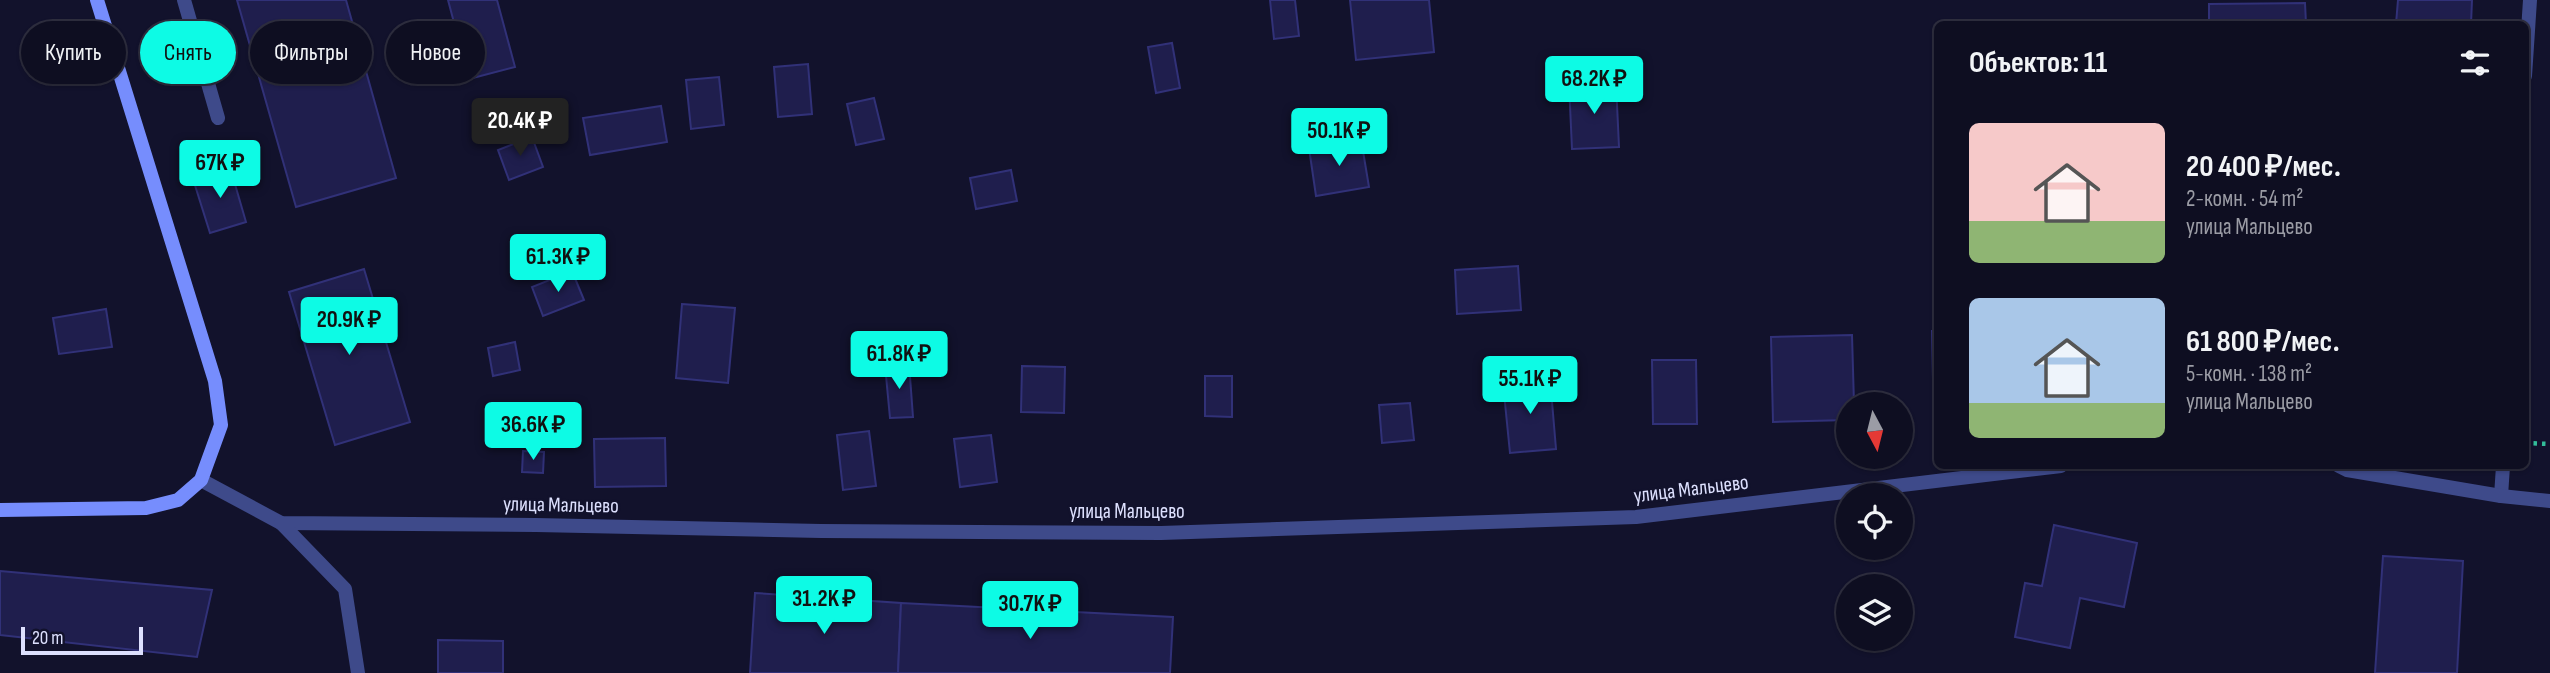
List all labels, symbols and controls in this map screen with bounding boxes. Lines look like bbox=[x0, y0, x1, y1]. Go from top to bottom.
chip: Купить bbox=[21, 21, 126, 84]
chip: Снять bbox=[140, 21, 236, 84]
chip: Фильтры bbox=[250, 21, 372, 84]
chip: Новое bbox=[386, 21, 485, 84]
icon: filters bbox=[2456, 44, 2494, 82]
text: Объектов: 11 bbox=[1969, 45, 2107, 81]
pin: 68.2K ₽ bbox=[1529, 57, 1659, 116]
text: 68.2K ₽ bbox=[1561, 65, 1627, 93]
pin: 20.4K ₽ bbox=[455, 99, 585, 158]
text: 20.4K ₽ bbox=[488, 107, 552, 135]
pin: 50.1K ₽ bbox=[1274, 108, 1404, 168]
text: 50.1K ₽ bbox=[1307, 117, 1371, 145]
pin: 67K ₽ bbox=[171, 140, 269, 200]
text: 67K ₽ bbox=[195, 149, 245, 177]
text: 20 400 ₽/мес. bbox=[2186, 149, 2341, 185]
icon: home bbox=[2025, 151, 2109, 235]
text: 2-комн. · 54 m² bbox=[2186, 185, 2303, 213]
text: улица Мальцево bbox=[2186, 213, 2313, 241]
pin: 61.3K ₽ bbox=[493, 234, 623, 294]
text: 61.3K ₽ bbox=[526, 243, 590, 271]
pin: 20.9K ₽ bbox=[284, 298, 414, 357]
text: 20.9K ₽ bbox=[317, 306, 381, 334]
text: 61 800 ₽/мес. bbox=[2186, 324, 2340, 360]
icon: home bbox=[2025, 326, 2109, 410]
pin: 61.8K ₽ bbox=[834, 332, 964, 391]
text: 61.8K ₽ bbox=[867, 340, 931, 368]
pin: 55.1K ₽ bbox=[1465, 356, 1595, 416]
text: 5-комн. · 138 m² bbox=[2186, 360, 2312, 388]
text: 55.1K ₽ bbox=[1498, 365, 1562, 393]
text: улица Мальцево bbox=[2186, 388, 2313, 416]
north arrow bbox=[1836, 392, 1913, 469]
map controls bbox=[1836, 392, 1913, 651]
pin: 36.6K ₽ bbox=[468, 402, 598, 462]
text: 36.6K ₽ bbox=[501, 411, 565, 439]
street label: улица Мальцево bbox=[1632, 470, 1750, 508]
button: locate bbox=[1836, 483, 1913, 560]
street label: улица Мальцево bbox=[503, 491, 619, 519]
street label: улица Мальцево bbox=[1069, 499, 1185, 524]
button: layers bbox=[1836, 574, 1913, 651]
pin: 31.2K ₽ bbox=[759, 576, 889, 636]
pin: 30.7K ₽ bbox=[965, 582, 1095, 641]
text: 31.2K ₽ bbox=[792, 585, 856, 613]
text: 30.7K ₽ bbox=[998, 590, 1062, 618]
scale bar bbox=[21, 624, 144, 656]
text: 20 m bbox=[32, 627, 64, 650]

